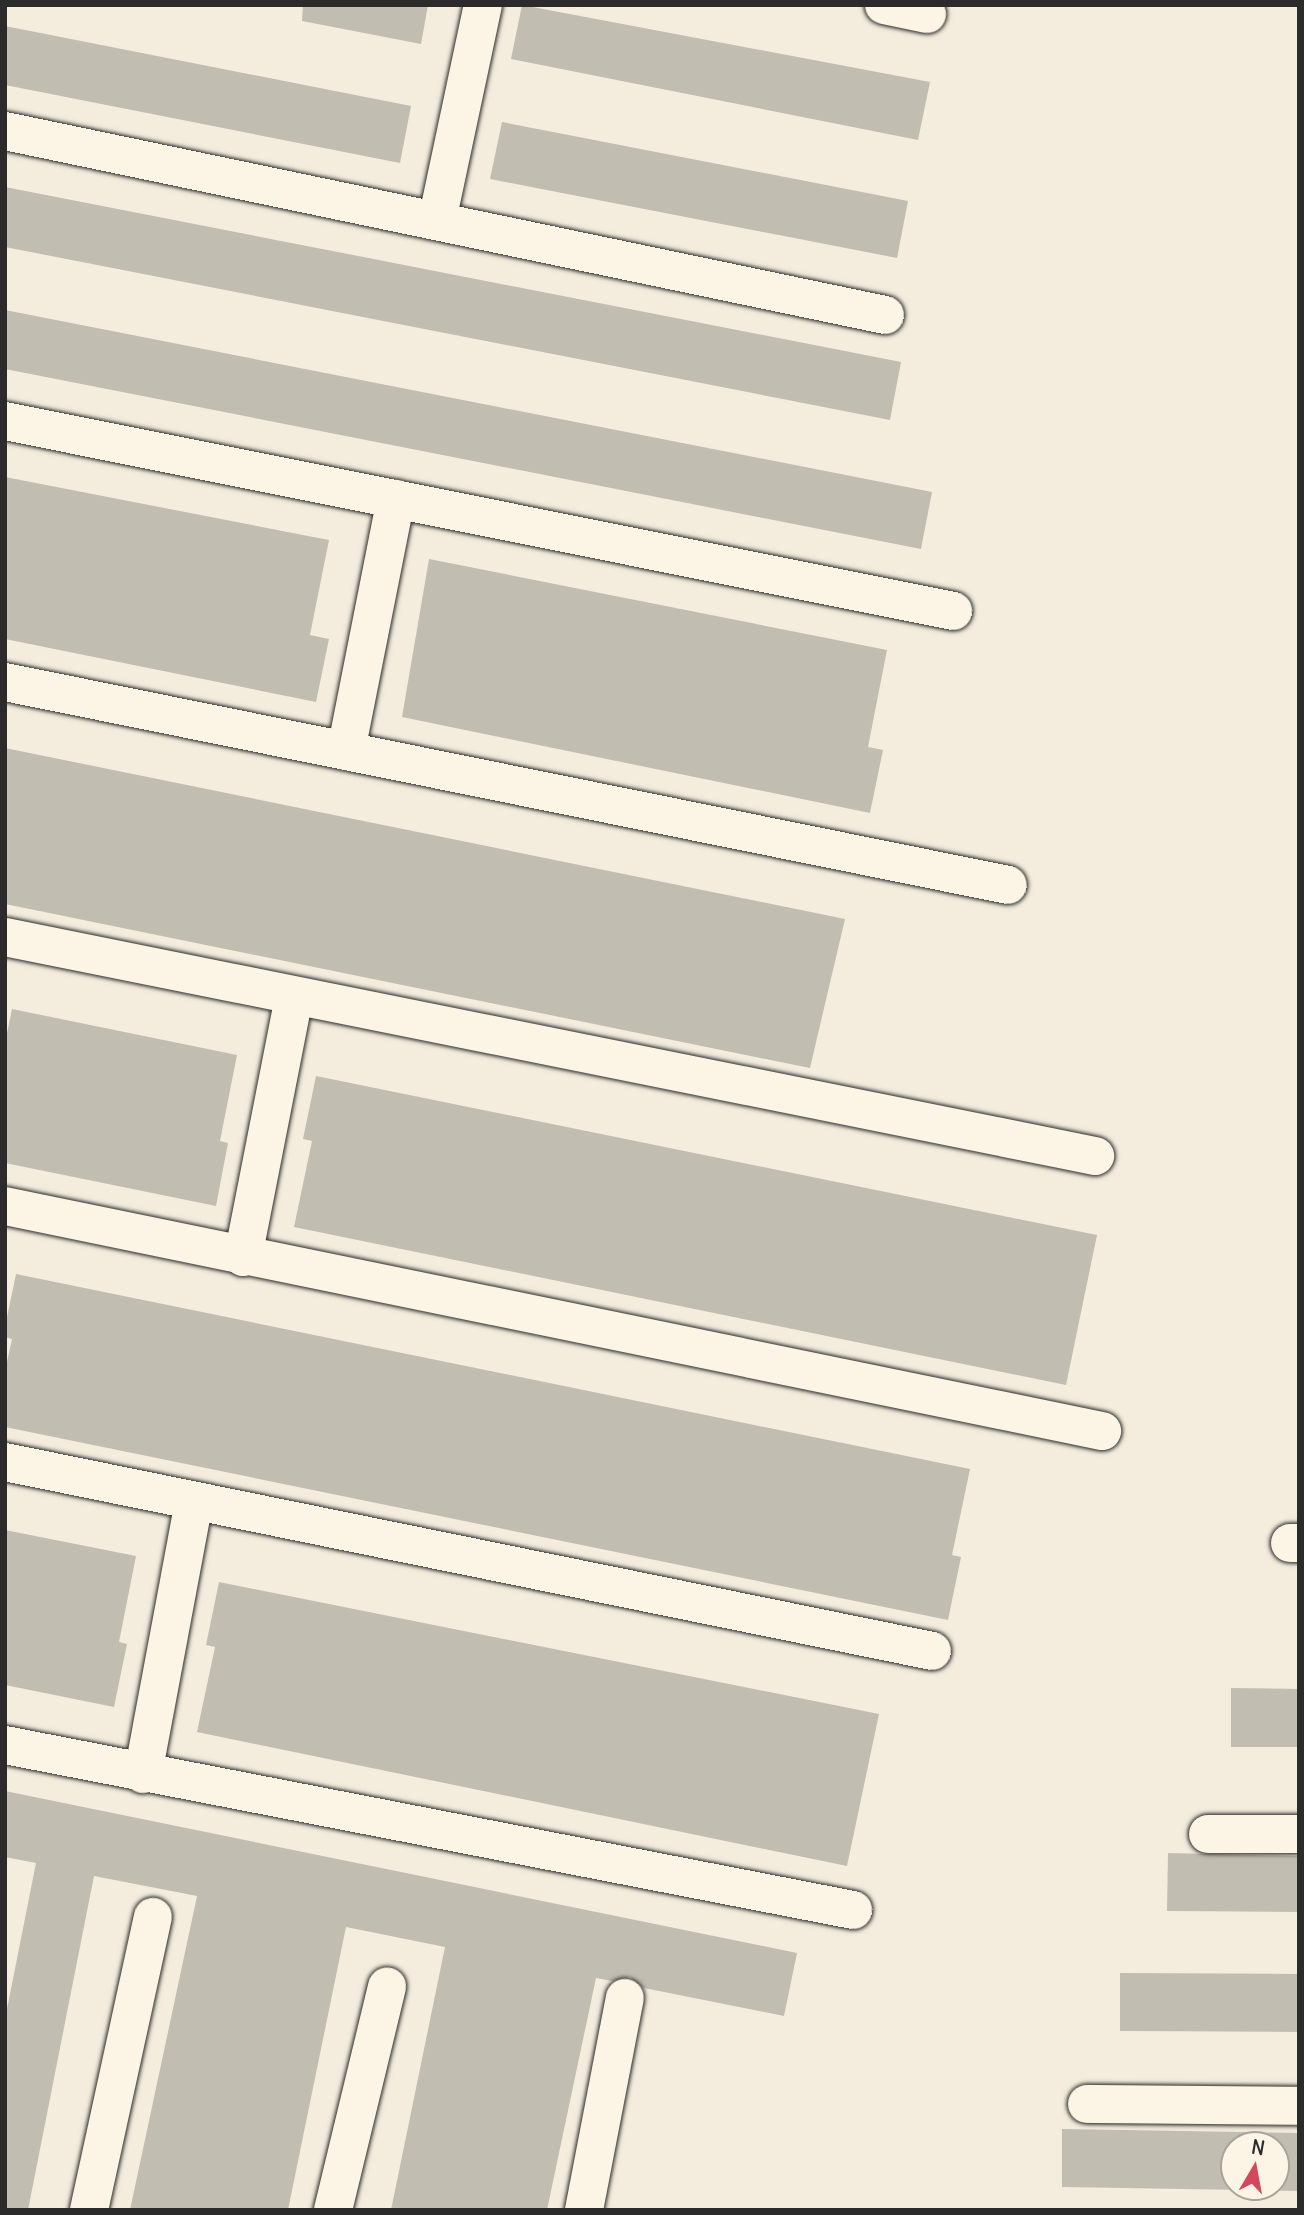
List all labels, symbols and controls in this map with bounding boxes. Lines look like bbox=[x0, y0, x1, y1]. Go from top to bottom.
north arrow bbox=[1220, 2131, 1290, 2201]
text: N bbox=[1250, 2134, 1267, 2160]

